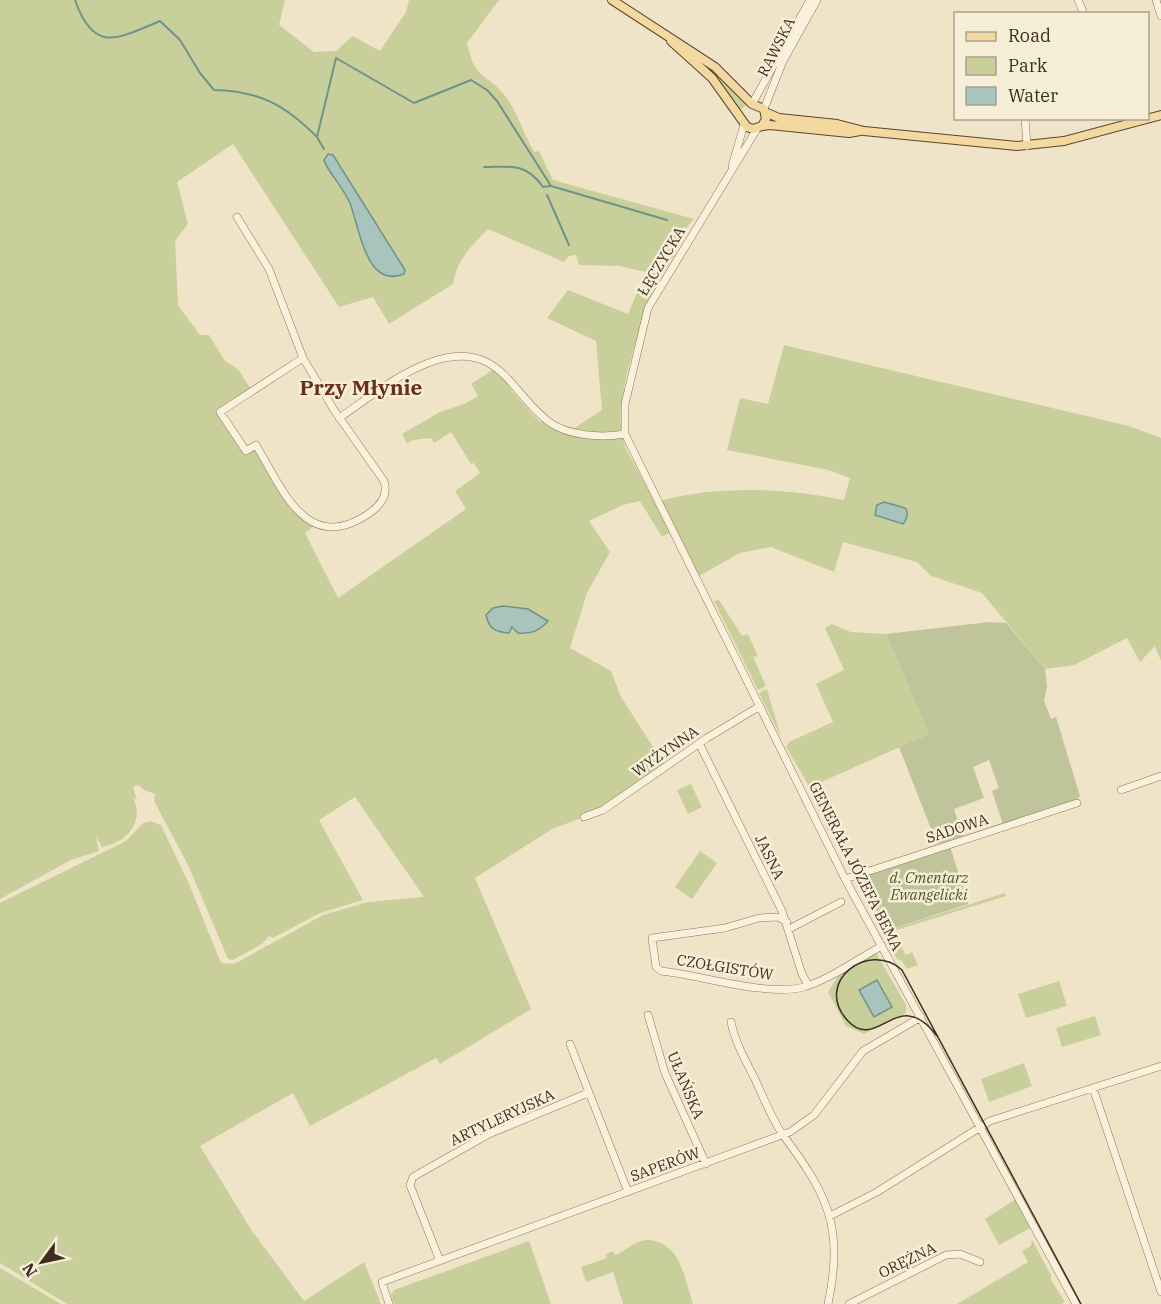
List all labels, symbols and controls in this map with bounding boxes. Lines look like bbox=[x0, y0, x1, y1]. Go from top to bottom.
legend bbox=[954, 12, 1149, 120]
street label: RAWSKA bbox=[753, 13, 799, 80]
text: Road bbox=[1008, 24, 1051, 47]
text: Park bbox=[1008, 54, 1048, 77]
text: Water bbox=[1008, 84, 1058, 107]
street label: ŁĘCZYCKA bbox=[633, 222, 689, 299]
district label: Przy Młynie bbox=[300, 373, 423, 401]
street label: WYŻYNNA bbox=[628, 721, 702, 781]
street label: GENERAŁA JÓZEFA BEMA bbox=[805, 778, 907, 954]
street label: SADOWA bbox=[923, 809, 991, 847]
street label: JASNA bbox=[751, 832, 789, 883]
park label: d. Cmentarz Ewangelicki bbox=[890, 868, 969, 904]
street label: CZOŁGISTÓW bbox=[675, 950, 775, 984]
street label: UŁAŃSKA bbox=[663, 1048, 709, 1122]
street label: ARTYLERYJSKA bbox=[447, 1084, 558, 1150]
street label: SAPERÓW bbox=[628, 1142, 703, 1185]
north arrow bbox=[12, 1232, 72, 1292]
street label: ORĘŻNA bbox=[875, 1238, 940, 1282]
text: N bbox=[18, 1259, 41, 1281]

